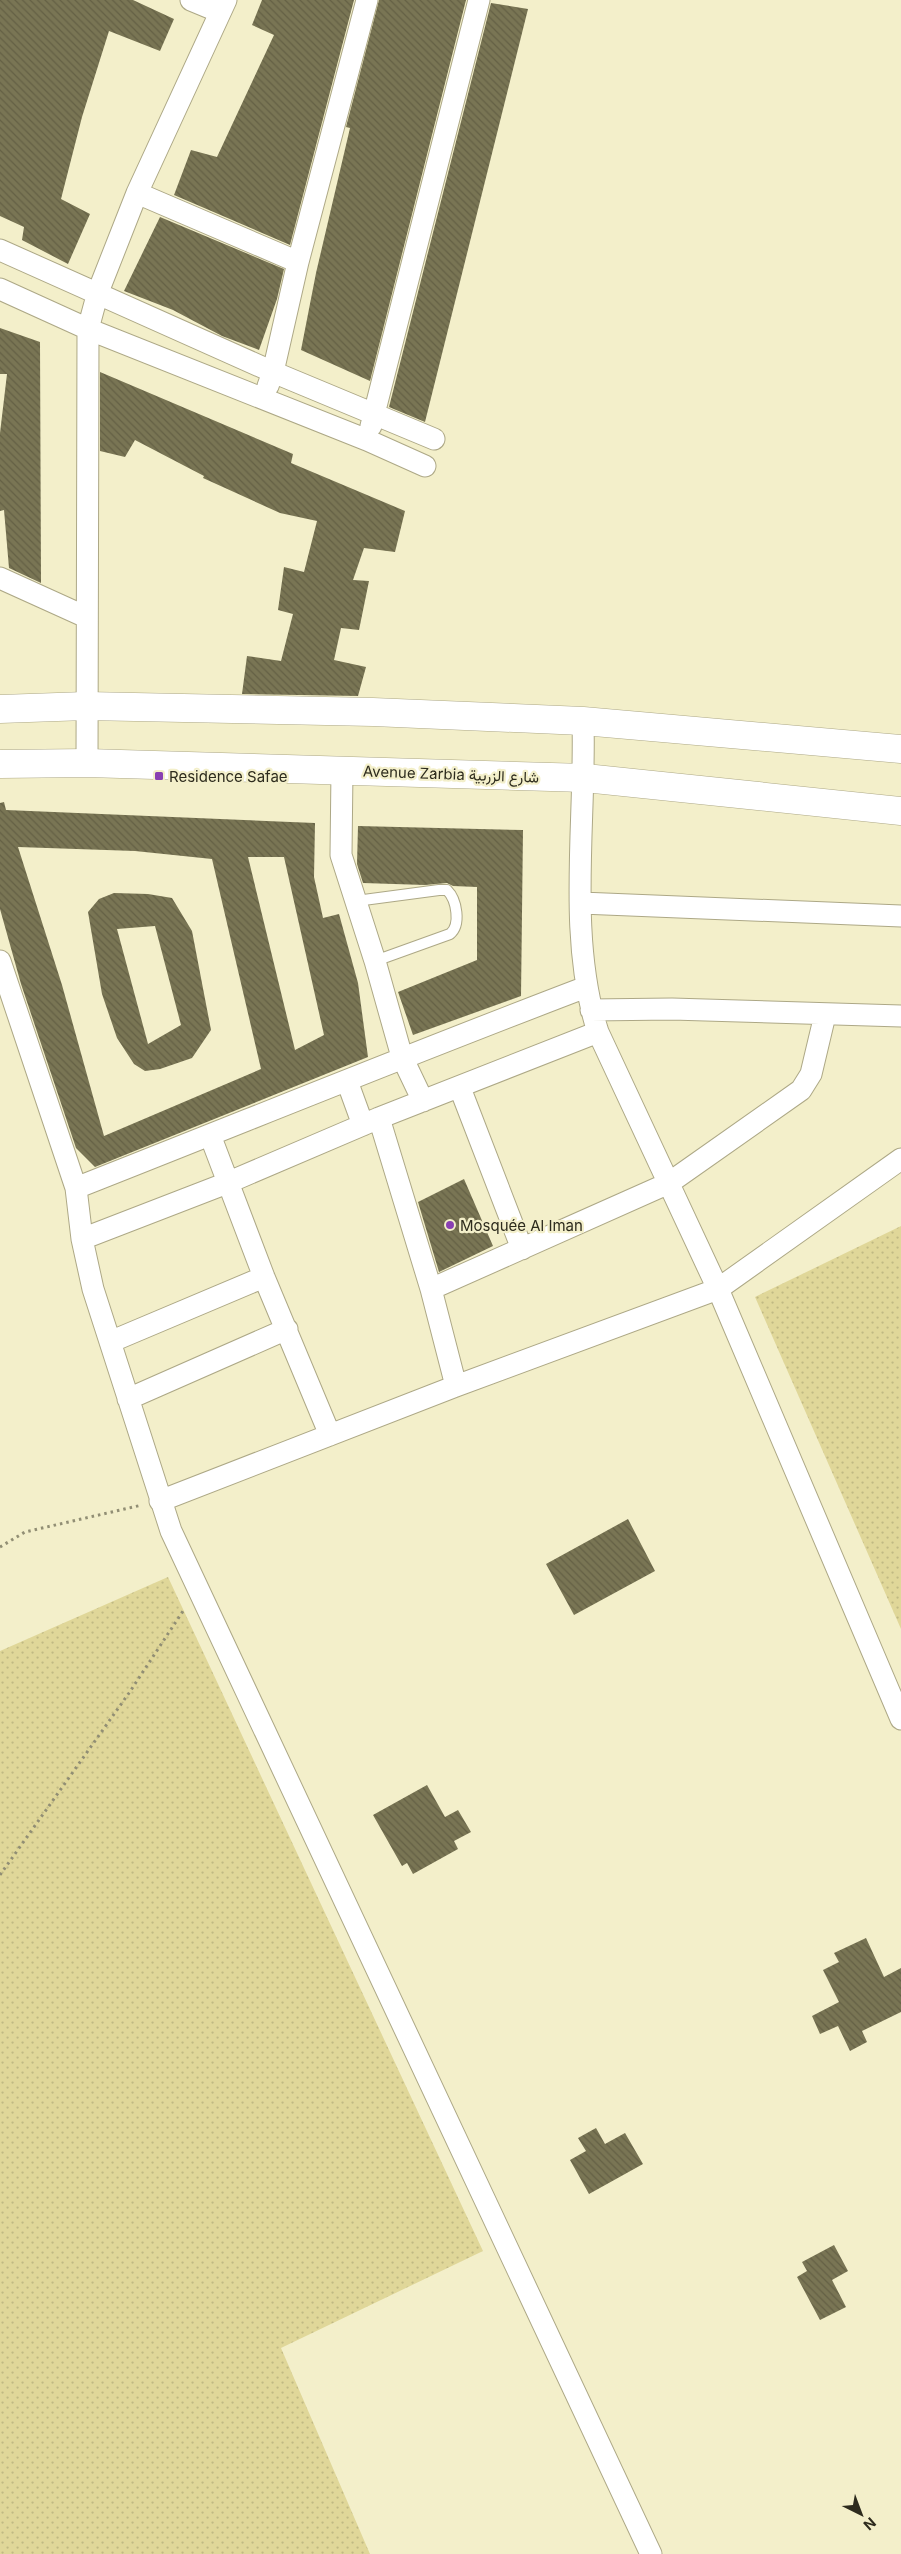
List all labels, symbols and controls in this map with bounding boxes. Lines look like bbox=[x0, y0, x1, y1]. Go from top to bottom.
street label: Avenue Zarbia شارع الزربية bbox=[363, 761, 540, 789]
place label: Residence Safae bbox=[169, 767, 288, 786]
marker: Residence Safae bbox=[153, 770, 165, 782]
place label: Mosquée Al Iman bbox=[460, 1216, 583, 1235]
marker: Mosquée Al Iman bbox=[444, 1219, 456, 1231]
north arrow bbox=[836, 2489, 886, 2539]
text: N bbox=[860, 2514, 880, 2534]

